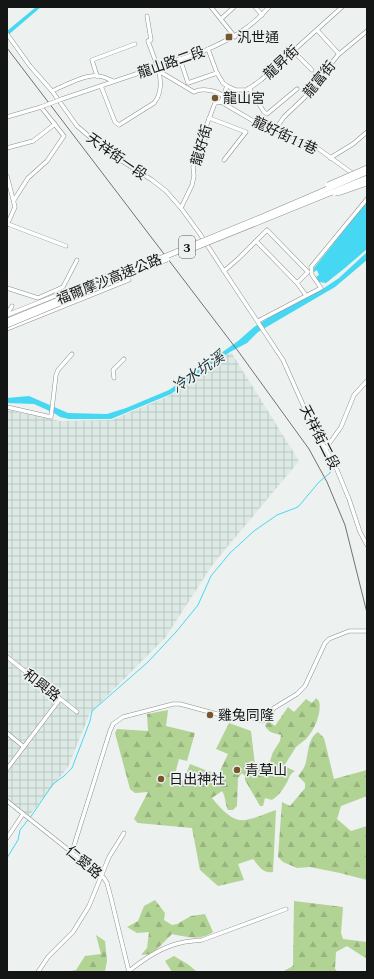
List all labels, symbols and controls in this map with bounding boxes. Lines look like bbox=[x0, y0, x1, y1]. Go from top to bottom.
place label: 汎世通 bbox=[237, 27, 279, 48]
marker: 汎世通 bbox=[224, 32, 234, 42]
street label: 龍昇街 bbox=[259, 40, 304, 84]
street label: 龍山路二段 bbox=[135, 41, 208, 84]
street label: 龍富街 bbox=[298, 56, 341, 102]
place label: 龍山宮 bbox=[223, 88, 265, 109]
marker: 龍山宮 bbox=[210, 93, 220, 103]
street label: 龍好街11巷 bbox=[249, 111, 321, 160]
street label: 龍好街 bbox=[186, 122, 217, 168]
street label: 天祥街一段 bbox=[82, 128, 151, 185]
road number: 3 bbox=[179, 236, 195, 258]
street label: 福爾摩沙高速公路 bbox=[53, 249, 165, 310]
water label: 冷水坑溪 bbox=[167, 345, 231, 399]
street label: 天祥街二段 bbox=[294, 401, 345, 473]
street label: 和興路 bbox=[19, 664, 65, 707]
place label: 雞兔同隆 bbox=[218, 705, 274, 726]
marker: 雞兔同隆 bbox=[205, 710, 215, 720]
place label: 青草山 bbox=[245, 760, 287, 781]
marker: 青草山 bbox=[232, 765, 242, 775]
place label: 日出神社 bbox=[169, 769, 225, 790]
marker: 日出神社 bbox=[156, 774, 166, 784]
street label: 仁愛路 bbox=[61, 841, 107, 884]

